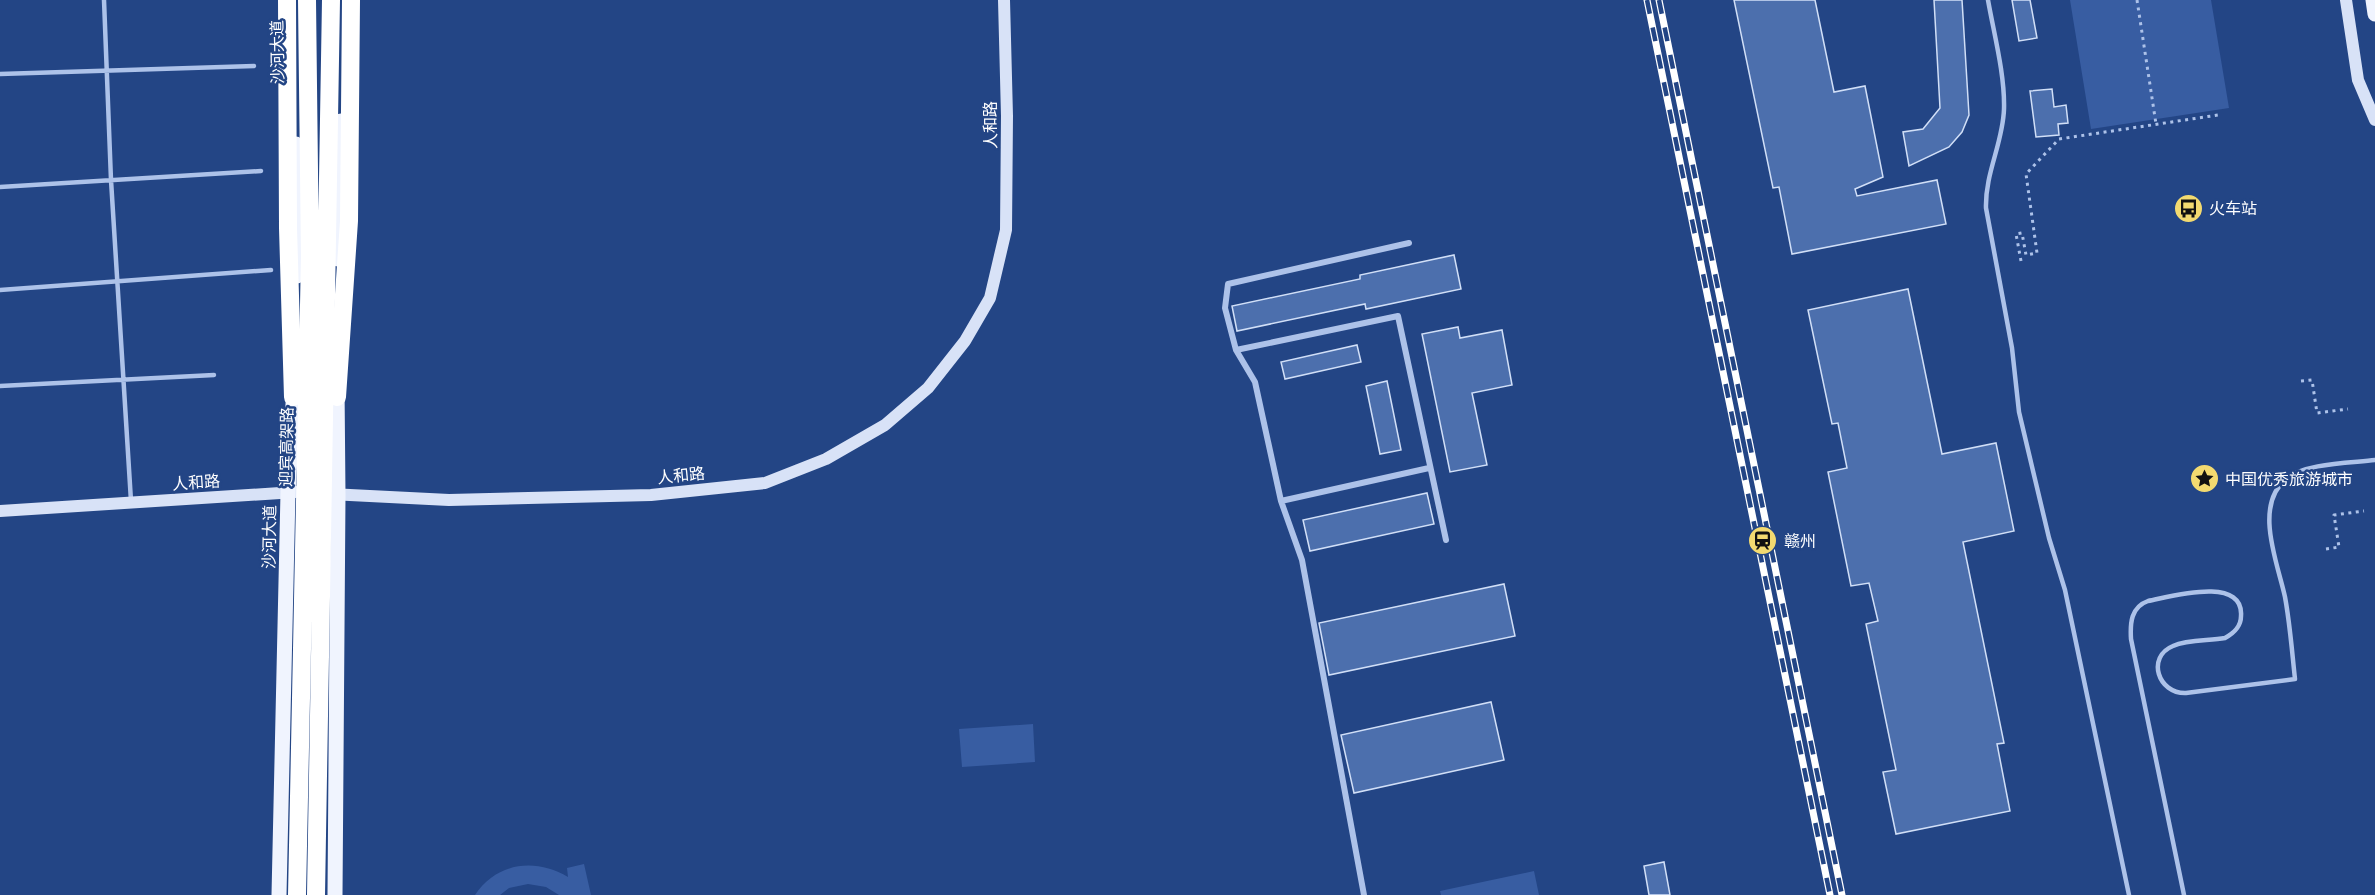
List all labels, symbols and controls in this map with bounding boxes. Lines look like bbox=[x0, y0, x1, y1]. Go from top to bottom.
street label: 沙河大道 bbox=[267, 20, 288, 84]
street label: 人和路 bbox=[981, 101, 1000, 149]
bus stop icon: 火车站 bbox=[2172, 192, 2204, 224]
place label: 火车站 bbox=[2209, 199, 2257, 218]
street label: 迎宾高架路 bbox=[276, 407, 297, 487]
place icon: 中国优秀旅游城市 bbox=[2188, 463, 2220, 495]
street label: 人和路 bbox=[656, 464, 706, 487]
place label: 中国优秀旅游城市 bbox=[2225, 470, 2353, 489]
street label: 人和路 bbox=[171, 471, 221, 494]
street label: 沙河大道 bbox=[259, 505, 280, 569]
station icon: 赣州 bbox=[1747, 525, 1779, 557]
place label: 赣州 bbox=[1784, 532, 1816, 551]

